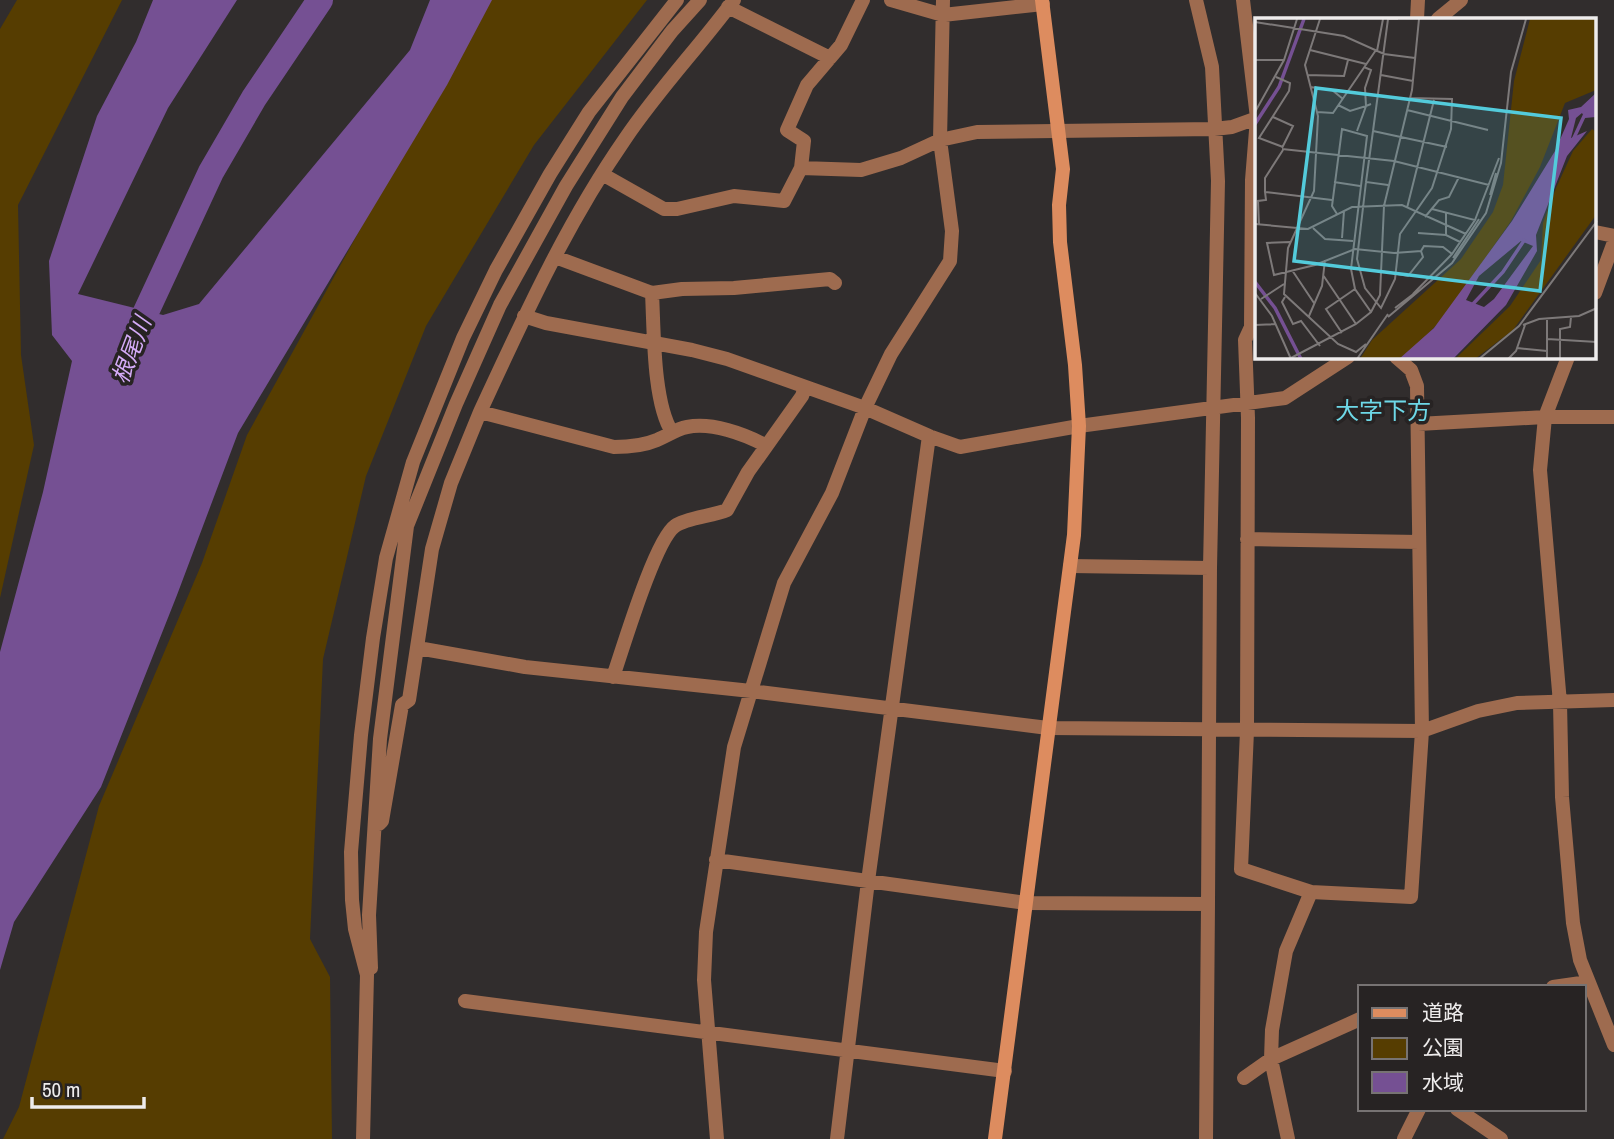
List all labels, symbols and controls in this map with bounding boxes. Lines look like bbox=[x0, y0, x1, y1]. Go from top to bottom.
inset map bbox=[1255, 18, 1596, 359]
water label: 根尾川 bbox=[104, 309, 159, 388]
district label: 大字下方 bbox=[1335, 394, 1431, 426]
legend bbox=[1358, 985, 1586, 1111]
text: 道路 bbox=[1422, 998, 1464, 1027]
text: 公園 bbox=[1422, 1033, 1464, 1062]
scale bar bbox=[32, 1066, 144, 1110]
text: 水域 bbox=[1422, 1068, 1464, 1097]
text: 50 m bbox=[42, 1075, 80, 1104]

